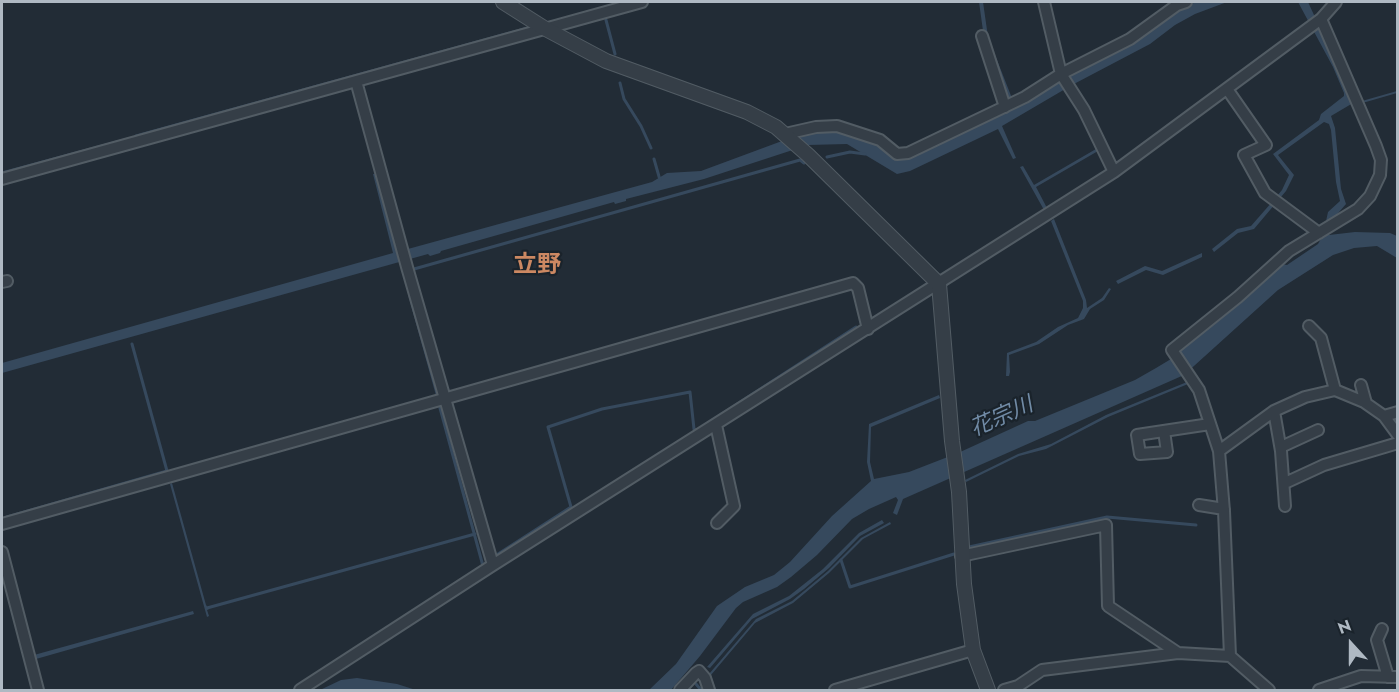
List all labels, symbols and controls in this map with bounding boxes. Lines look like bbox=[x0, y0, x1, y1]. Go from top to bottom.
district label: 立野 bbox=[513, 252, 561, 280]
water label: 花宗川 bbox=[966, 393, 1038, 443]
north arrow bbox=[1321, 614, 1381, 674]
text: N bbox=[1334, 614, 1354, 640]

